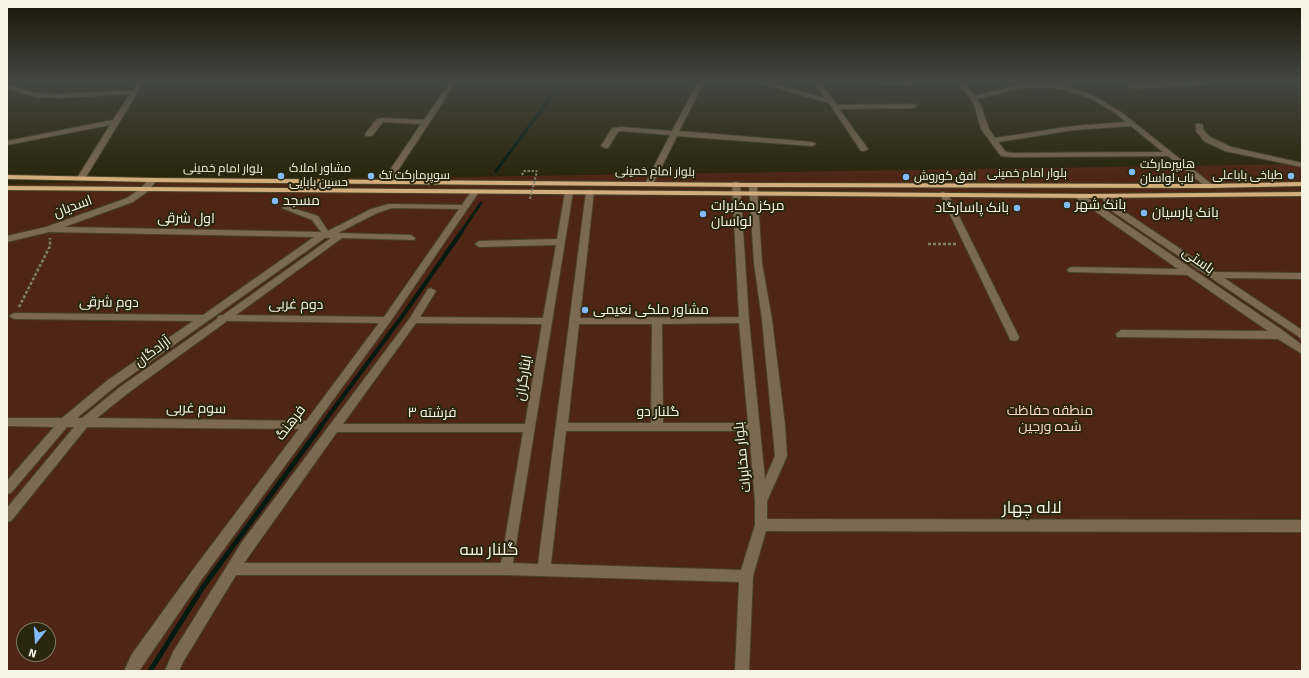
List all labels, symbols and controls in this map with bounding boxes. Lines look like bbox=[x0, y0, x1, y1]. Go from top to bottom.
place label: هایپرمارکت ناب لواسان bbox=[1140, 158, 1195, 186]
street label: بلوار امام خمینی bbox=[183, 161, 263, 177]
place label: مشاور املاک حسین بابایی bbox=[289, 162, 351, 190]
street label: بلوار امام خمینی bbox=[615, 164, 695, 180]
street label: بلوار امام خمینی bbox=[987, 167, 1067, 181]
marker: هایپرمارکت ناب لواسان bbox=[1127, 167, 1137, 177]
place label: سوپرمارکت تک bbox=[379, 169, 450, 183]
place label: طباخی باباعلی bbox=[1212, 169, 1283, 183]
place label: افق کوروش bbox=[914, 170, 977, 184]
marker: مشاور املاک حسین بابایی bbox=[276, 171, 286, 181]
marker: سوپرمارکت تک bbox=[366, 171, 376, 181]
marker: طباخی باباعلی bbox=[1286, 171, 1296, 181]
marker: افق کوروش bbox=[901, 172, 911, 182]
street label: اسدیان bbox=[51, 192, 95, 222]
place label: مسجد bbox=[283, 193, 320, 209]
marker: مسجد bbox=[270, 196, 280, 206]
place label: بانک شهر bbox=[1075, 197, 1126, 213]
place label: مرکز مخابرات لواسان bbox=[711, 198, 785, 230]
place label: بانک پاسارگاد bbox=[935, 200, 1009, 216]
marker: بانک شهر bbox=[1062, 200, 1072, 210]
marker: بانک پاسارگاد bbox=[1012, 203, 1022, 213]
place label: بانک پارسیان bbox=[1152, 205, 1219, 221]
marker: بانک پارسیان bbox=[1139, 208, 1149, 218]
marker: مرکز مخابرات لواسان bbox=[698, 209, 708, 219]
street label: اول شرقی bbox=[157, 210, 215, 228]
street label: باستی bbox=[1178, 244, 1218, 278]
street label: دوم شرقی bbox=[79, 294, 139, 312]
street label: دوم غربی bbox=[268, 296, 324, 314]
place label: مشاور ملکی نعیمی bbox=[593, 302, 709, 318]
marker: مشاور ملکی نعیمی bbox=[580, 305, 590, 315]
street label: آزادگان bbox=[132, 333, 174, 371]
street label: ایثارگران bbox=[512, 354, 536, 402]
street label: سوم غربی bbox=[166, 400, 226, 418]
street label: فرهنگ bbox=[272, 402, 310, 444]
park label: منطقه حفاظت شده ورجین bbox=[1007, 403, 1093, 436]
street label: گلنار دو bbox=[636, 404, 680, 420]
street label: فرشته ۳ bbox=[407, 405, 457, 421]
street label: بلوار مخابرات bbox=[731, 421, 755, 493]
street label: لاله چهار bbox=[1002, 499, 1062, 519]
street label: گلنار سه bbox=[460, 541, 518, 561]
north arrow bbox=[16, 622, 56, 662]
text: N bbox=[27, 646, 38, 660]

